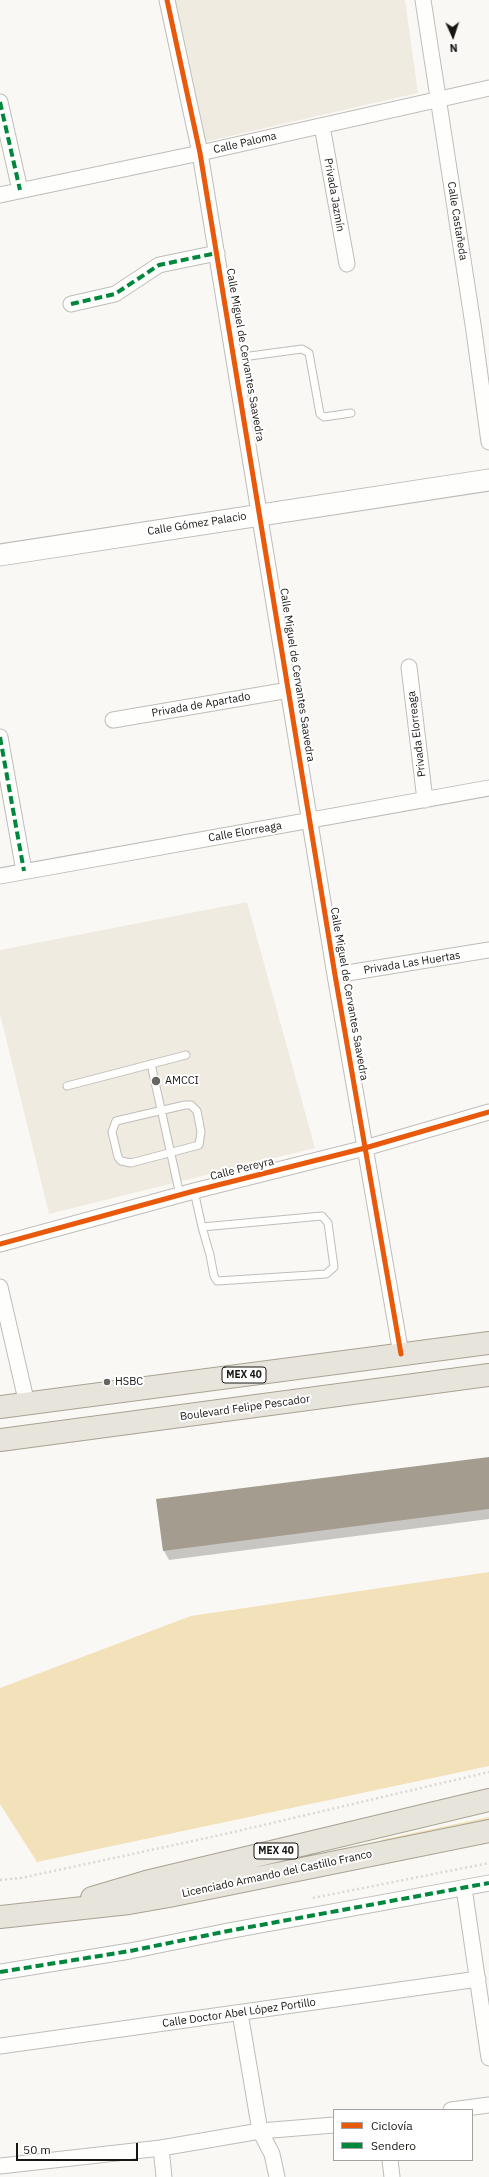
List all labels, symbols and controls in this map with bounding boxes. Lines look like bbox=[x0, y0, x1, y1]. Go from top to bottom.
north arrow bbox=[433, 16, 473, 56]
text: N bbox=[449, 41, 458, 55]
street label: Calle Paloma bbox=[212, 129, 278, 157]
street label: Privada Jazmín bbox=[321, 157, 347, 233]
street label: Calle Castañeda bbox=[444, 181, 470, 261]
street label: Calle Miguel de Cervantes Saavedra bbox=[223, 267, 267, 443]
street label: Calle Gómez Palacio bbox=[147, 510, 247, 538]
street label: Calle Miguel de Cervantes Saavedra bbox=[277, 587, 317, 763]
street label: Privada de Apartado bbox=[151, 690, 251, 720]
street label: Privada Elorreaga bbox=[405, 690, 429, 778]
street label: Calle Elorreaga bbox=[207, 819, 283, 845]
street label: Calle Miguel de Cervantes Saavedra bbox=[327, 906, 371, 1082]
street label: Privada Las Huertas bbox=[363, 949, 461, 977]
place label: AMCCI bbox=[165, 1074, 199, 1088]
marker: AMCCI bbox=[150, 1075, 162, 1087]
street label: Calle Pereyra bbox=[209, 1155, 275, 1183]
road number: MEX 40 bbox=[222, 1367, 266, 1383]
place label: HSBC bbox=[115, 1375, 143, 1389]
marker: HSBC bbox=[102, 1377, 112, 1387]
street label: Boulevard Felipe Pescador bbox=[179, 1392, 311, 1424]
road number: MEX 40 bbox=[254, 1843, 298, 1859]
street label: Licenciado Armando del Castillo Franco bbox=[181, 1847, 373, 1901]
street label: Calle Doctor Abel López Portillo bbox=[161, 1996, 317, 2030]
legend bbox=[333, 2109, 473, 2161]
text: Ciclovía bbox=[371, 2118, 413, 2133]
scale bar bbox=[18, 2135, 140, 2161]
text: Sendero bbox=[371, 2138, 416, 2153]
text: 50 m bbox=[23, 2142, 51, 2157]

